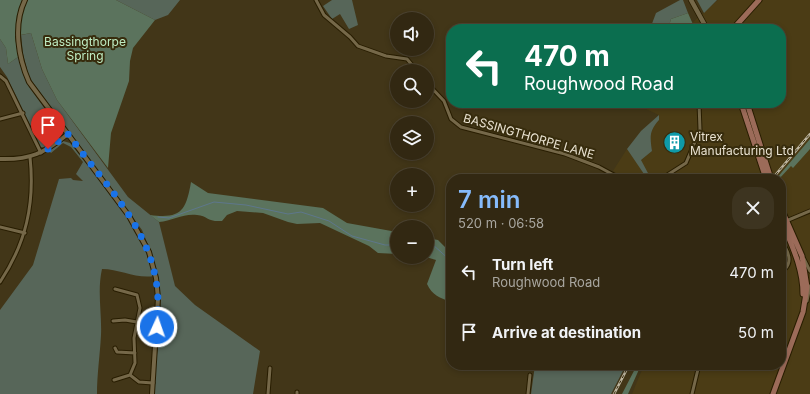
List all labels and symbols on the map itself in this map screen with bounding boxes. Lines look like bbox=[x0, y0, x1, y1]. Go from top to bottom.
park label: Bassingthorpe Spring bbox=[44, 34, 126, 63]
pin bbox=[31, 108, 65, 149]
street label: BASSINGTHORPE LANE bbox=[462, 110, 596, 162]
place label: Vitrex Manufacturing Ltd bbox=[690, 129, 794, 158]
building icon: Vitrex Manufacturing Ltd bbox=[661, 130, 687, 156]
position arrow bbox=[136, 306, 178, 348]

